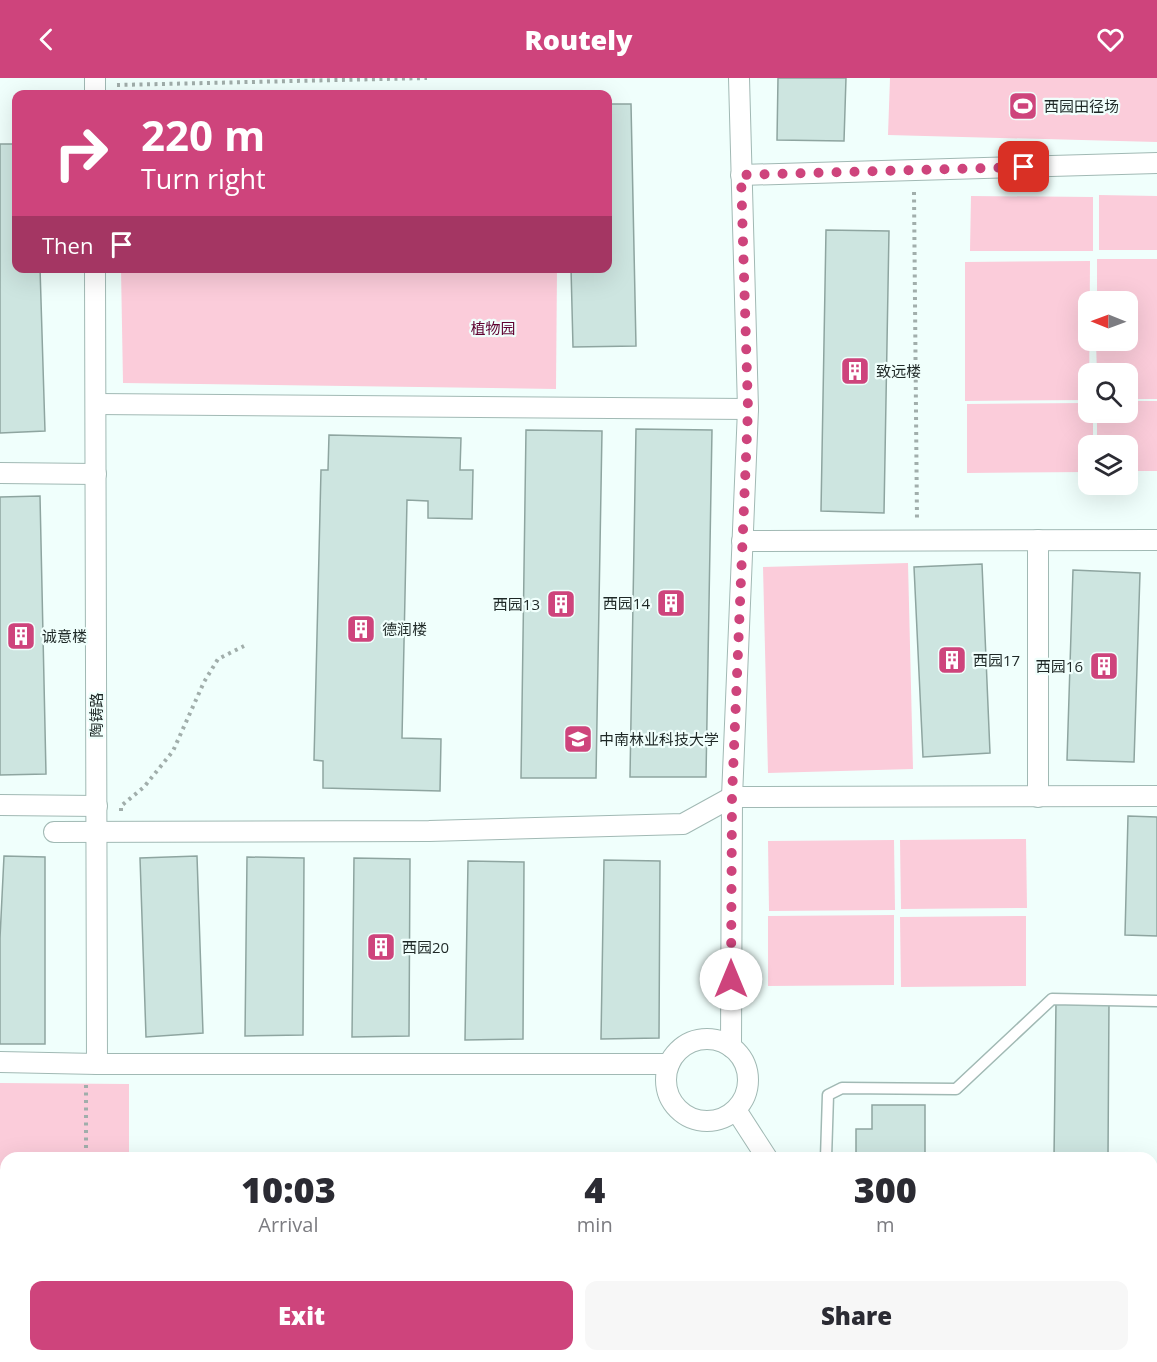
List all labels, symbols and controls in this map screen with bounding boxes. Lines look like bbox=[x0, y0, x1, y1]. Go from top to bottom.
text: Routely bbox=[525, 21, 632, 58]
icon: back bbox=[30, 23, 63, 56]
icon: heart bbox=[1094, 23, 1127, 56]
sports icon: 西园田径场 bbox=[1007, 90, 1039, 122]
place label: 西园田径场 bbox=[1044, 96, 1119, 116]
text: 220 m bbox=[141, 106, 265, 163]
icon: right bbox=[42, 114, 120, 192]
pin bbox=[998, 141, 1049, 192]
icon: arrive bbox=[1007, 150, 1040, 183]
text: Turn right bbox=[141, 160, 266, 197]
icon: arrive bbox=[105, 228, 138, 261]
text: Then bbox=[42, 230, 93, 260]
north arrow bbox=[1078, 291, 1138, 351]
map controls bbox=[1078, 291, 1138, 495]
park label: 植物园 bbox=[470, 318, 516, 338]
building icon: 致远楼 bbox=[839, 355, 871, 387]
place label: 致远楼 bbox=[876, 361, 921, 381]
button: search bbox=[1078, 363, 1138, 423]
button: layers bbox=[1078, 435, 1138, 495]
building icon: 西园14 bbox=[655, 587, 687, 619]
building icon: 西园13 bbox=[545, 588, 577, 620]
place label: 西园14 bbox=[603, 593, 650, 613]
place label: 西园13 bbox=[493, 594, 540, 614]
building icon: 德润楼 bbox=[345, 613, 377, 645]
place label: 德润楼 bbox=[382, 619, 427, 639]
building icon: 诚意楼 bbox=[5, 620, 37, 652]
place label: 诚意楼 bbox=[42, 626, 87, 646]
building icon: 西园17 bbox=[936, 644, 968, 676]
place label: 西园17 bbox=[973, 650, 1020, 670]
building icon: 西园16 bbox=[1088, 650, 1120, 682]
place label: 西园16 bbox=[1036, 656, 1083, 676]
street label: 陶铸路 bbox=[86, 692, 106, 738]
school or university icon: 中南林业科技大学 bbox=[562, 723, 594, 755]
place label: 中南林业科技大学 bbox=[599, 729, 719, 749]
building icon: 西园20 bbox=[365, 931, 397, 963]
place label: 西园20 bbox=[402, 937, 449, 957]
position arrow bbox=[699, 947, 763, 1011]
text: 10:03 bbox=[241, 1165, 336, 1214]
text: 4 bbox=[584, 1165, 605, 1214]
text: 300 bbox=[854, 1165, 917, 1214]
text: Arrival bbox=[258, 1211, 319, 1238]
text: min bbox=[577, 1211, 613, 1238]
text: m bbox=[876, 1211, 895, 1238]
button: Exit bbox=[30, 1281, 573, 1350]
button: Share bbox=[585, 1281, 1128, 1350]

